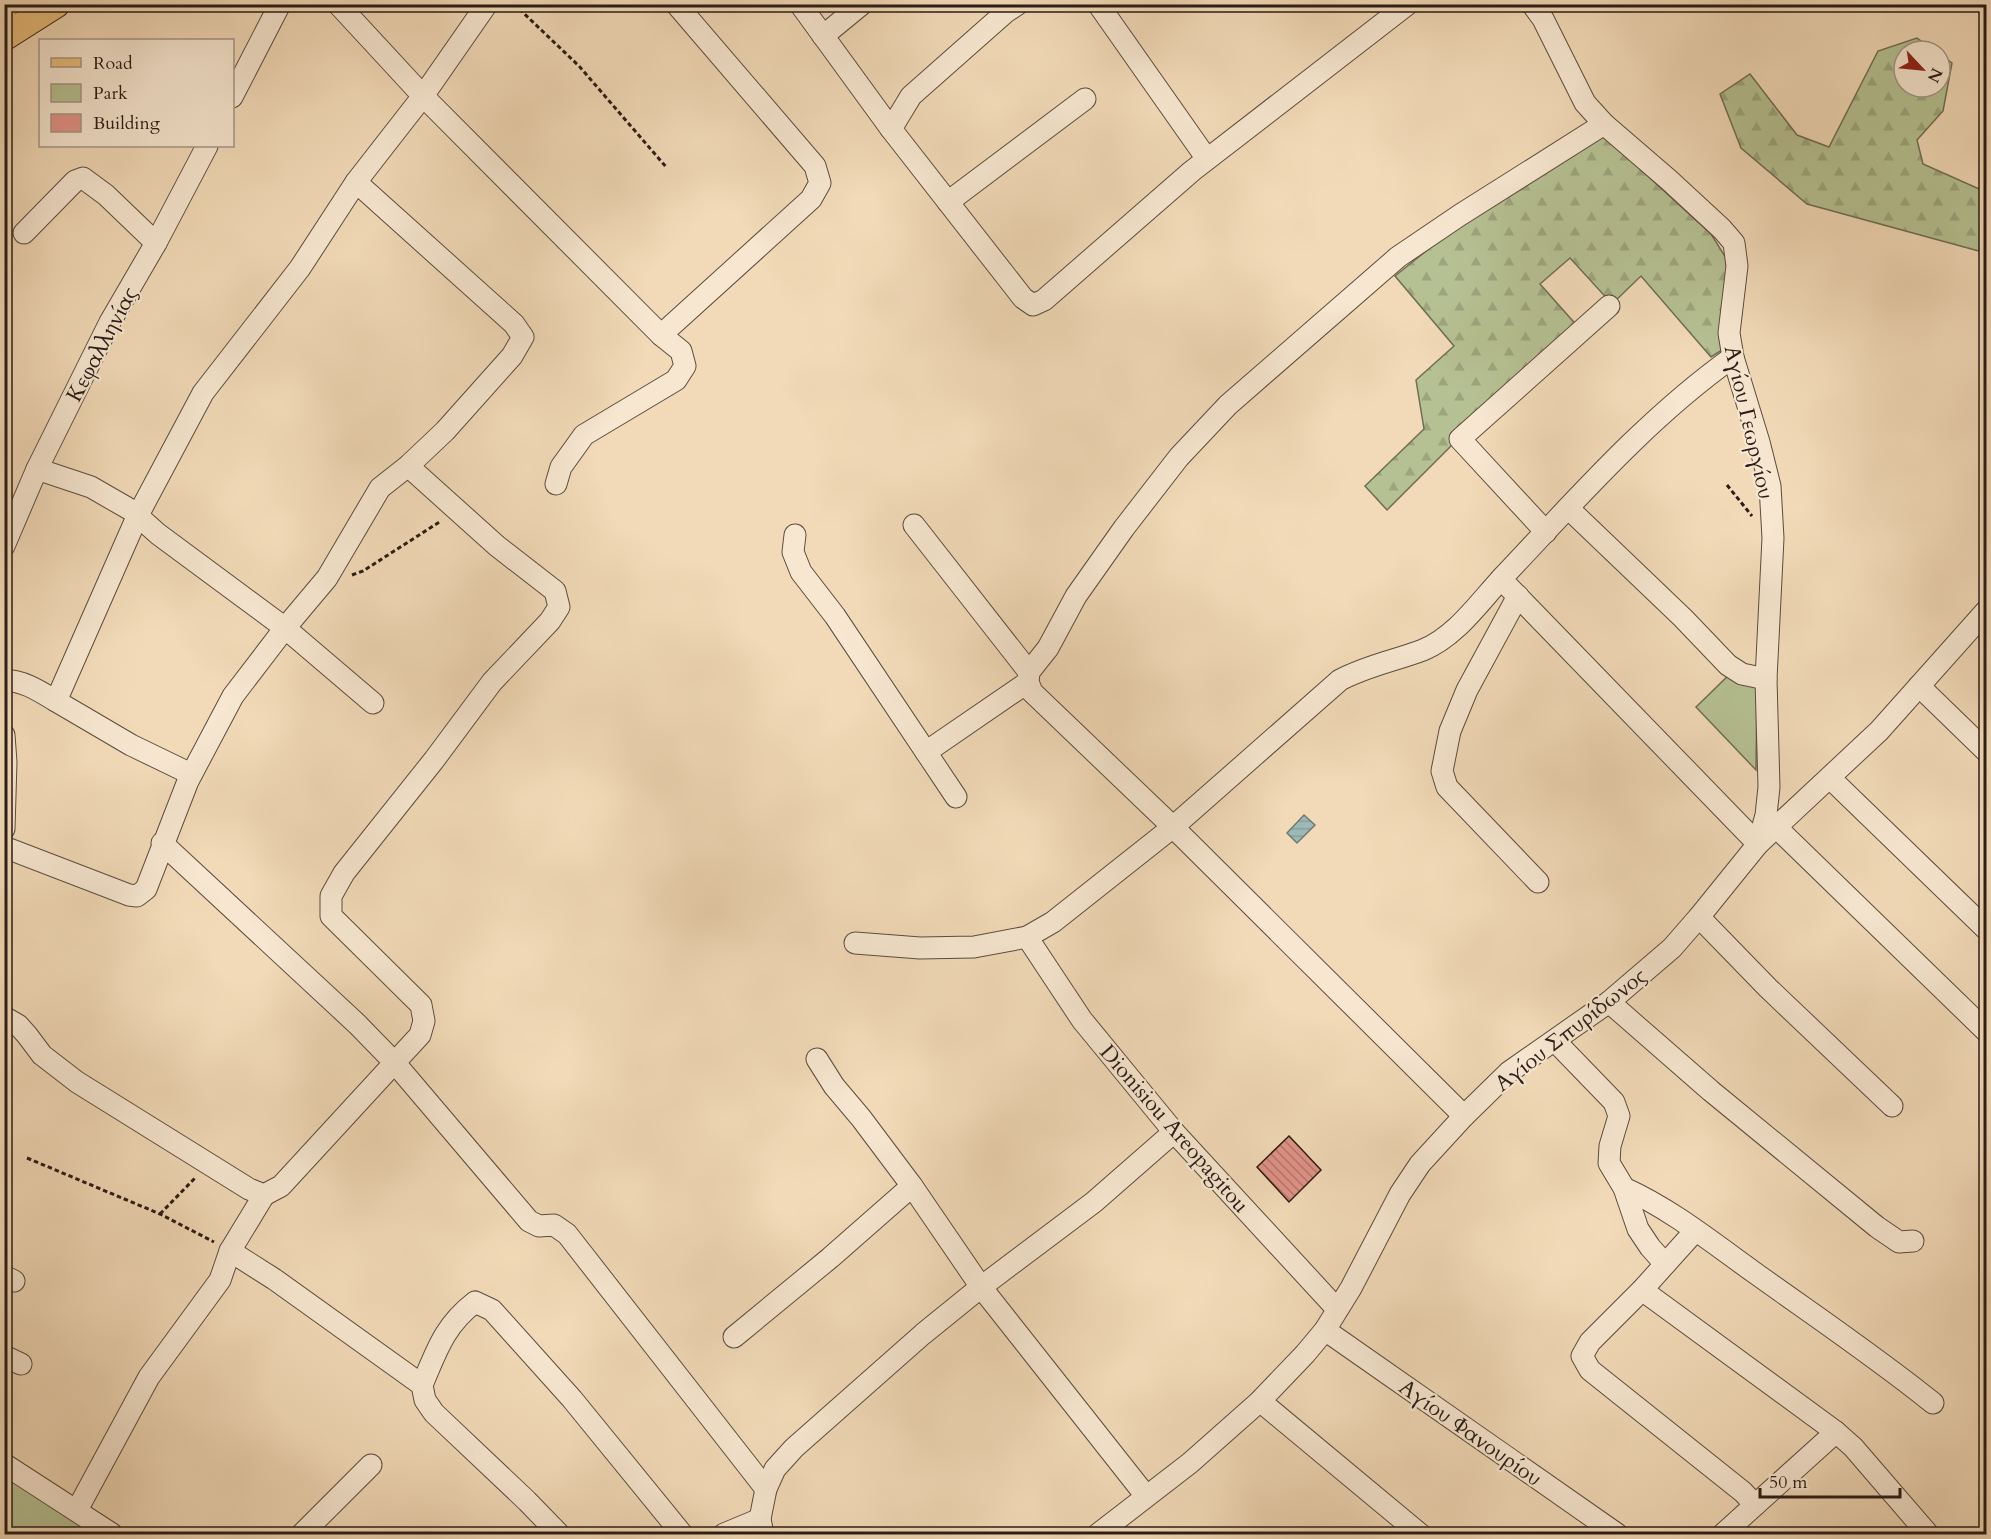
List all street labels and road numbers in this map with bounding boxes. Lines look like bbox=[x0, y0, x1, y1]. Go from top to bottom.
street label: Κεφαλληνίας bbox=[59, 282, 145, 407]
street label: Αγίου Γεωργίου bbox=[1717, 342, 1781, 502]
street label: Αγίου Σπυρίδωνος bbox=[1488, 961, 1653, 1099]
street label: Dionisiou Areopagitou bbox=[1093, 1038, 1256, 1219]
street label: Αγίου Φανουρίου bbox=[1393, 1372, 1548, 1493]

